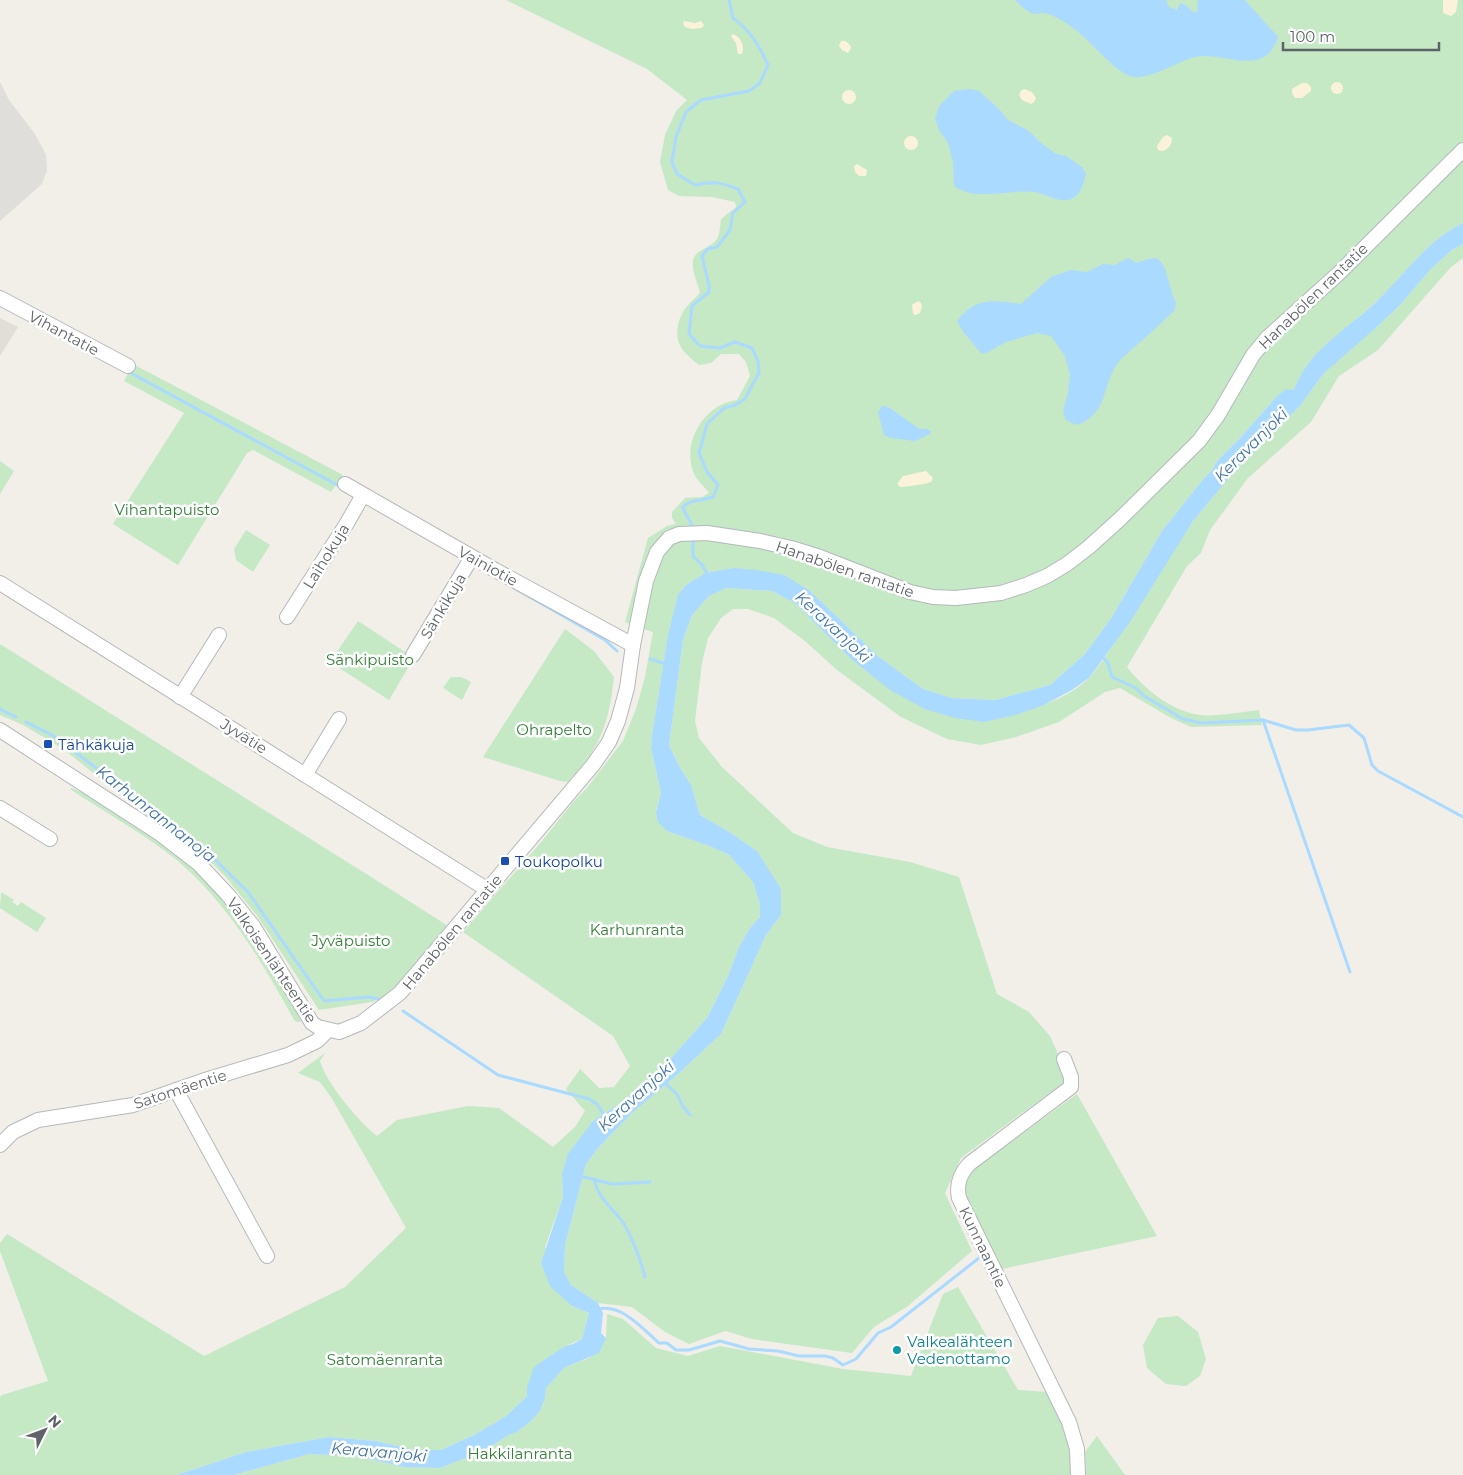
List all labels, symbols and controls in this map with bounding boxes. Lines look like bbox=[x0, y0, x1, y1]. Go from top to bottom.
scale bar bbox=[1283, 20, 1439, 52]
text: 100 m bbox=[1290, 27, 1335, 46]
street label: Hanabölen rantatie bbox=[1254, 239, 1372, 353]
street label: Vihantatie bbox=[25, 306, 103, 360]
water label: Keravanjoki bbox=[1210, 404, 1292, 486]
park label: Vihantapuisto bbox=[115, 500, 219, 519]
street label: Laihokuja bbox=[299, 520, 353, 592]
street label: Hanabölen rantatie bbox=[773, 536, 917, 602]
street label: Vainiotie bbox=[455, 542, 521, 590]
street label: Sänkikuja bbox=[416, 570, 470, 642]
water label: Keravanjoki bbox=[791, 587, 875, 667]
park label: Sänkipuisto bbox=[326, 650, 414, 669]
street label: Jyvätie bbox=[216, 714, 271, 758]
park label: Ohrapelto bbox=[516, 720, 592, 739]
place label: Tähkäkuja bbox=[58, 735, 135, 754]
marker: Tähkäkuja bbox=[42, 738, 54, 750]
water label: Karhunrannanoja bbox=[93, 762, 220, 867]
place label: Toukopolku bbox=[515, 852, 603, 871]
marker: Toukopolku bbox=[499, 855, 511, 867]
street label: Hanabölen rantatie bbox=[398, 870, 506, 994]
street label: Valkoisenlähteentie bbox=[223, 894, 321, 1026]
park label: Karhunranta bbox=[590, 920, 684, 939]
park label: Jyväpuisto bbox=[310, 931, 391, 950]
water label: Keravanjoki bbox=[594, 1056, 679, 1135]
street label: Satomäentie bbox=[131, 1065, 229, 1113]
street label: Kunnaantie bbox=[955, 1203, 1011, 1291]
place label: Valkealähteen Vedenottamo bbox=[907, 1332, 1013, 1368]
marker: Valkealähteen Vedenottamo bbox=[891, 1344, 903, 1356]
park label: Satomäenranta bbox=[327, 1350, 443, 1369]
north arrow bbox=[20, 1405, 70, 1455]
text: N bbox=[44, 1411, 65, 1432]
water label: Keravanjoki bbox=[330, 1438, 428, 1466]
park label: Hakkilanranta bbox=[467, 1444, 573, 1463]

